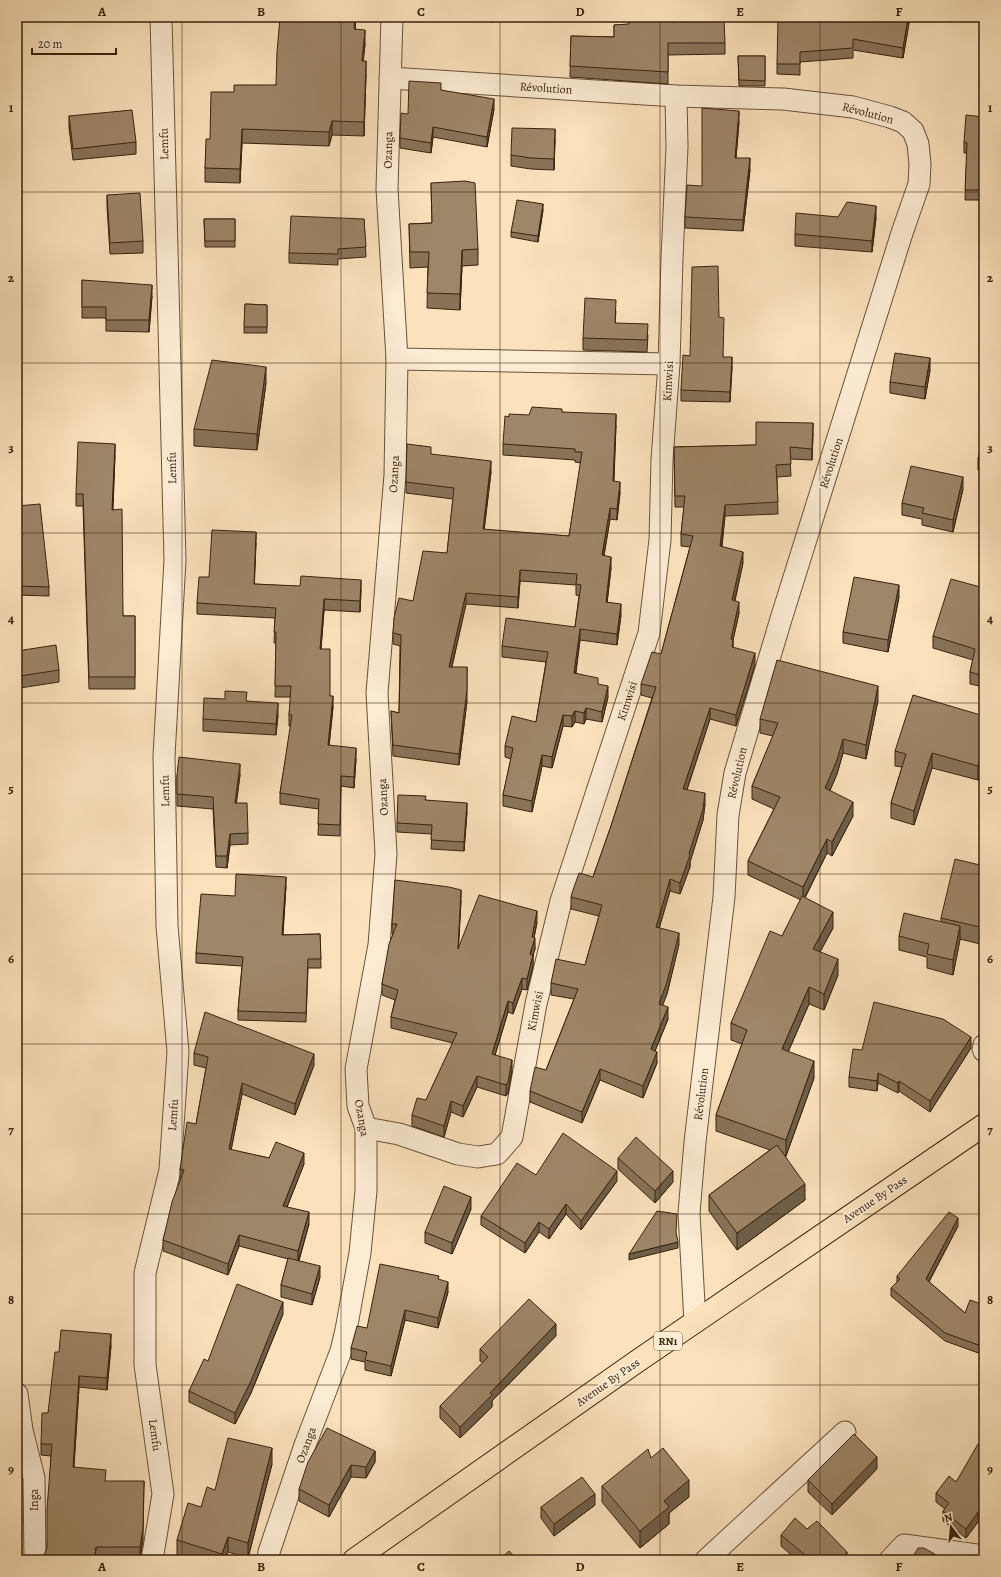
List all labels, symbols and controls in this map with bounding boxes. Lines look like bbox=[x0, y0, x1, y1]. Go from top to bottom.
text: A bbox=[97, 3, 107, 20]
text: B bbox=[257, 3, 265, 20]
text: C bbox=[417, 3, 425, 20]
text: D bbox=[575, 3, 585, 20]
text: E bbox=[736, 3, 744, 20]
text: F bbox=[896, 3, 903, 20]
scale bar bbox=[32, 30, 116, 56]
text: 20 m bbox=[38, 36, 62, 52]
street label: Révolution bbox=[519, 78, 573, 98]
street label: Révolution bbox=[840, 98, 896, 128]
text: 1 bbox=[9, 99, 14, 116]
text: 1 bbox=[988, 99, 993, 116]
street label: Lemfu bbox=[156, 127, 172, 160]
street label: Ozanga bbox=[380, 131, 396, 169]
text: 2 bbox=[8, 269, 15, 286]
text: 2 bbox=[987, 269, 994, 286]
street label: Kimwisi bbox=[659, 360, 677, 402]
street label: Révolution bbox=[815, 435, 847, 491]
text: 3 bbox=[8, 439, 14, 456]
text: 3 bbox=[987, 439, 993, 456]
street label: Lemfu bbox=[164, 451, 180, 484]
street label: Ozanga bbox=[385, 454, 403, 493]
text: 4 bbox=[8, 610, 14, 627]
text: 4 bbox=[987, 610, 993, 627]
street label: Kimwisi bbox=[613, 679, 641, 723]
street label: Révolution bbox=[723, 745, 751, 801]
street label: Lemfu bbox=[157, 774, 173, 807]
street label: Ozanga bbox=[374, 777, 392, 816]
text: 5 bbox=[8, 780, 14, 797]
text: 5 bbox=[987, 780, 993, 797]
text: 6 bbox=[8, 950, 14, 967]
text: 6 bbox=[987, 950, 993, 967]
street label: Kimwisi bbox=[523, 989, 547, 1033]
street label: Révolution bbox=[690, 1066, 712, 1121]
street label: Lemfu bbox=[164, 1098, 182, 1131]
street label: Ozanga bbox=[351, 1098, 373, 1138]
text: 7 bbox=[8, 1121, 14, 1138]
text: 7 bbox=[987, 1121, 993, 1138]
street label: Avenue By Pass bbox=[839, 1171, 910, 1227]
text: 8 bbox=[8, 1291, 14, 1308]
text: 8 bbox=[987, 1291, 993, 1308]
road number: RN1 bbox=[654, 1332, 682, 1350]
street label: Avenue By Pass bbox=[572, 1354, 643, 1410]
street label: Lemfu bbox=[145, 1418, 165, 1452]
street label: Ozanga bbox=[292, 1424, 320, 1465]
text: 9 bbox=[8, 1461, 14, 1478]
text: 9 bbox=[987, 1461, 993, 1478]
street label: Inga bbox=[26, 1488, 42, 1511]
north arrow bbox=[931, 1507, 971, 1547]
text: N bbox=[942, 1510, 954, 1526]
text: A bbox=[97, 1558, 107, 1575]
text: B bbox=[257, 1558, 265, 1575]
text: C bbox=[417, 1558, 425, 1575]
text: D bbox=[575, 1558, 585, 1575]
text: E bbox=[736, 1558, 744, 1575]
text: F bbox=[896, 1558, 903, 1575]

